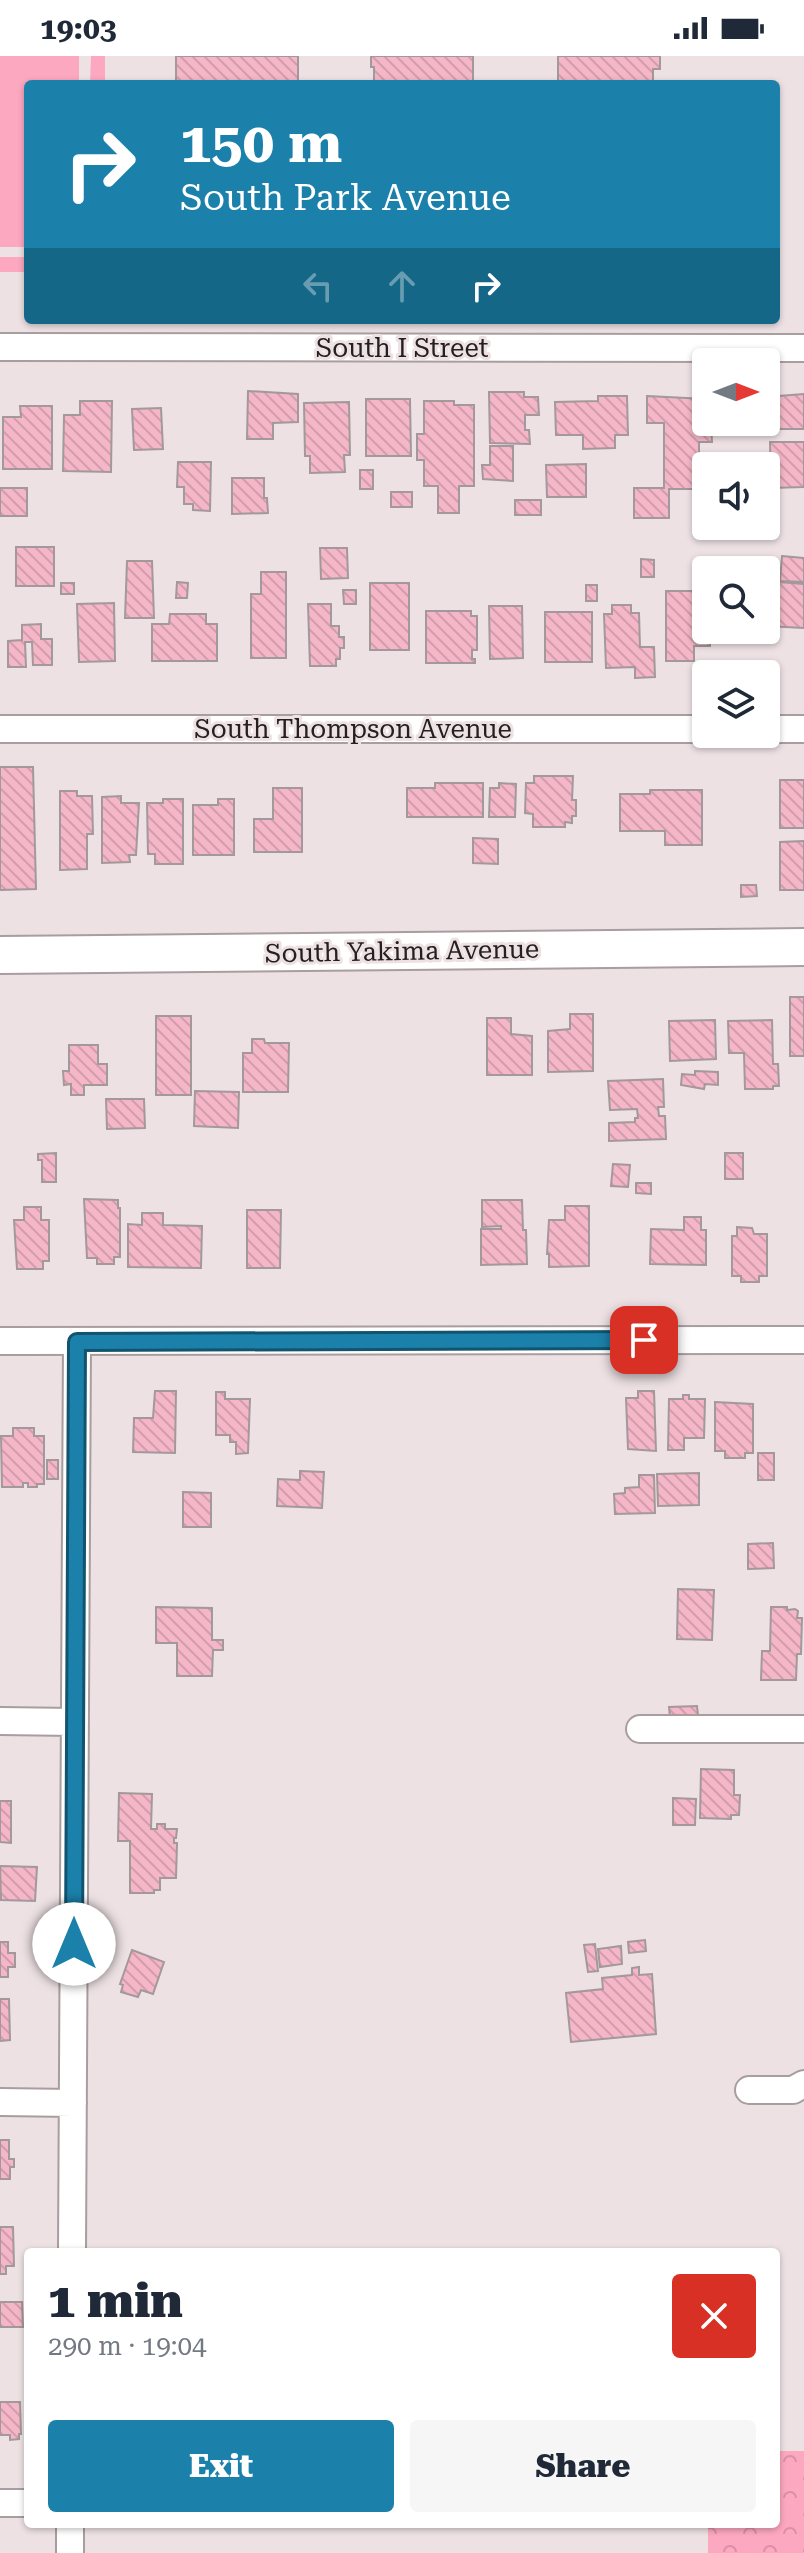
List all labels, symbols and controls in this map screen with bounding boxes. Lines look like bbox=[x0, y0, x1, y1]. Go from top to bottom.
text: 19:03 bbox=[40, 11, 117, 46]
text: 150 m bbox=[180, 110, 342, 176]
icon: right bbox=[48, 112, 152, 216]
text: South Park Avenue bbox=[180, 177, 511, 219]
icon: left bbox=[296, 264, 340, 308]
icon: ahead bbox=[380, 264, 424, 308]
icon: right bbox=[464, 264, 508, 308]
street label: South I Street bbox=[316, 333, 489, 363]
north arrow bbox=[692, 348, 780, 436]
map controls bbox=[692, 348, 780, 748]
button: sound bbox=[692, 452, 780, 540]
button: search bbox=[692, 556, 780, 644]
button: layers bbox=[692, 660, 780, 748]
street label: South Thompson Avenue bbox=[194, 714, 512, 744]
street label: South Yakima Avenue bbox=[265, 934, 539, 968]
pin bbox=[610, 1306, 678, 1374]
icon: arrive bbox=[622, 1318, 666, 1362]
position arrow bbox=[32, 1902, 116, 1986]
text: 1 min bbox=[48, 2273, 183, 2329]
button: close bbox=[672, 2274, 756, 2358]
text: 290 m · 19:04 bbox=[48, 2331, 207, 2361]
button: Exit bbox=[48, 2420, 394, 2512]
button: Share bbox=[410, 2420, 756, 2512]

